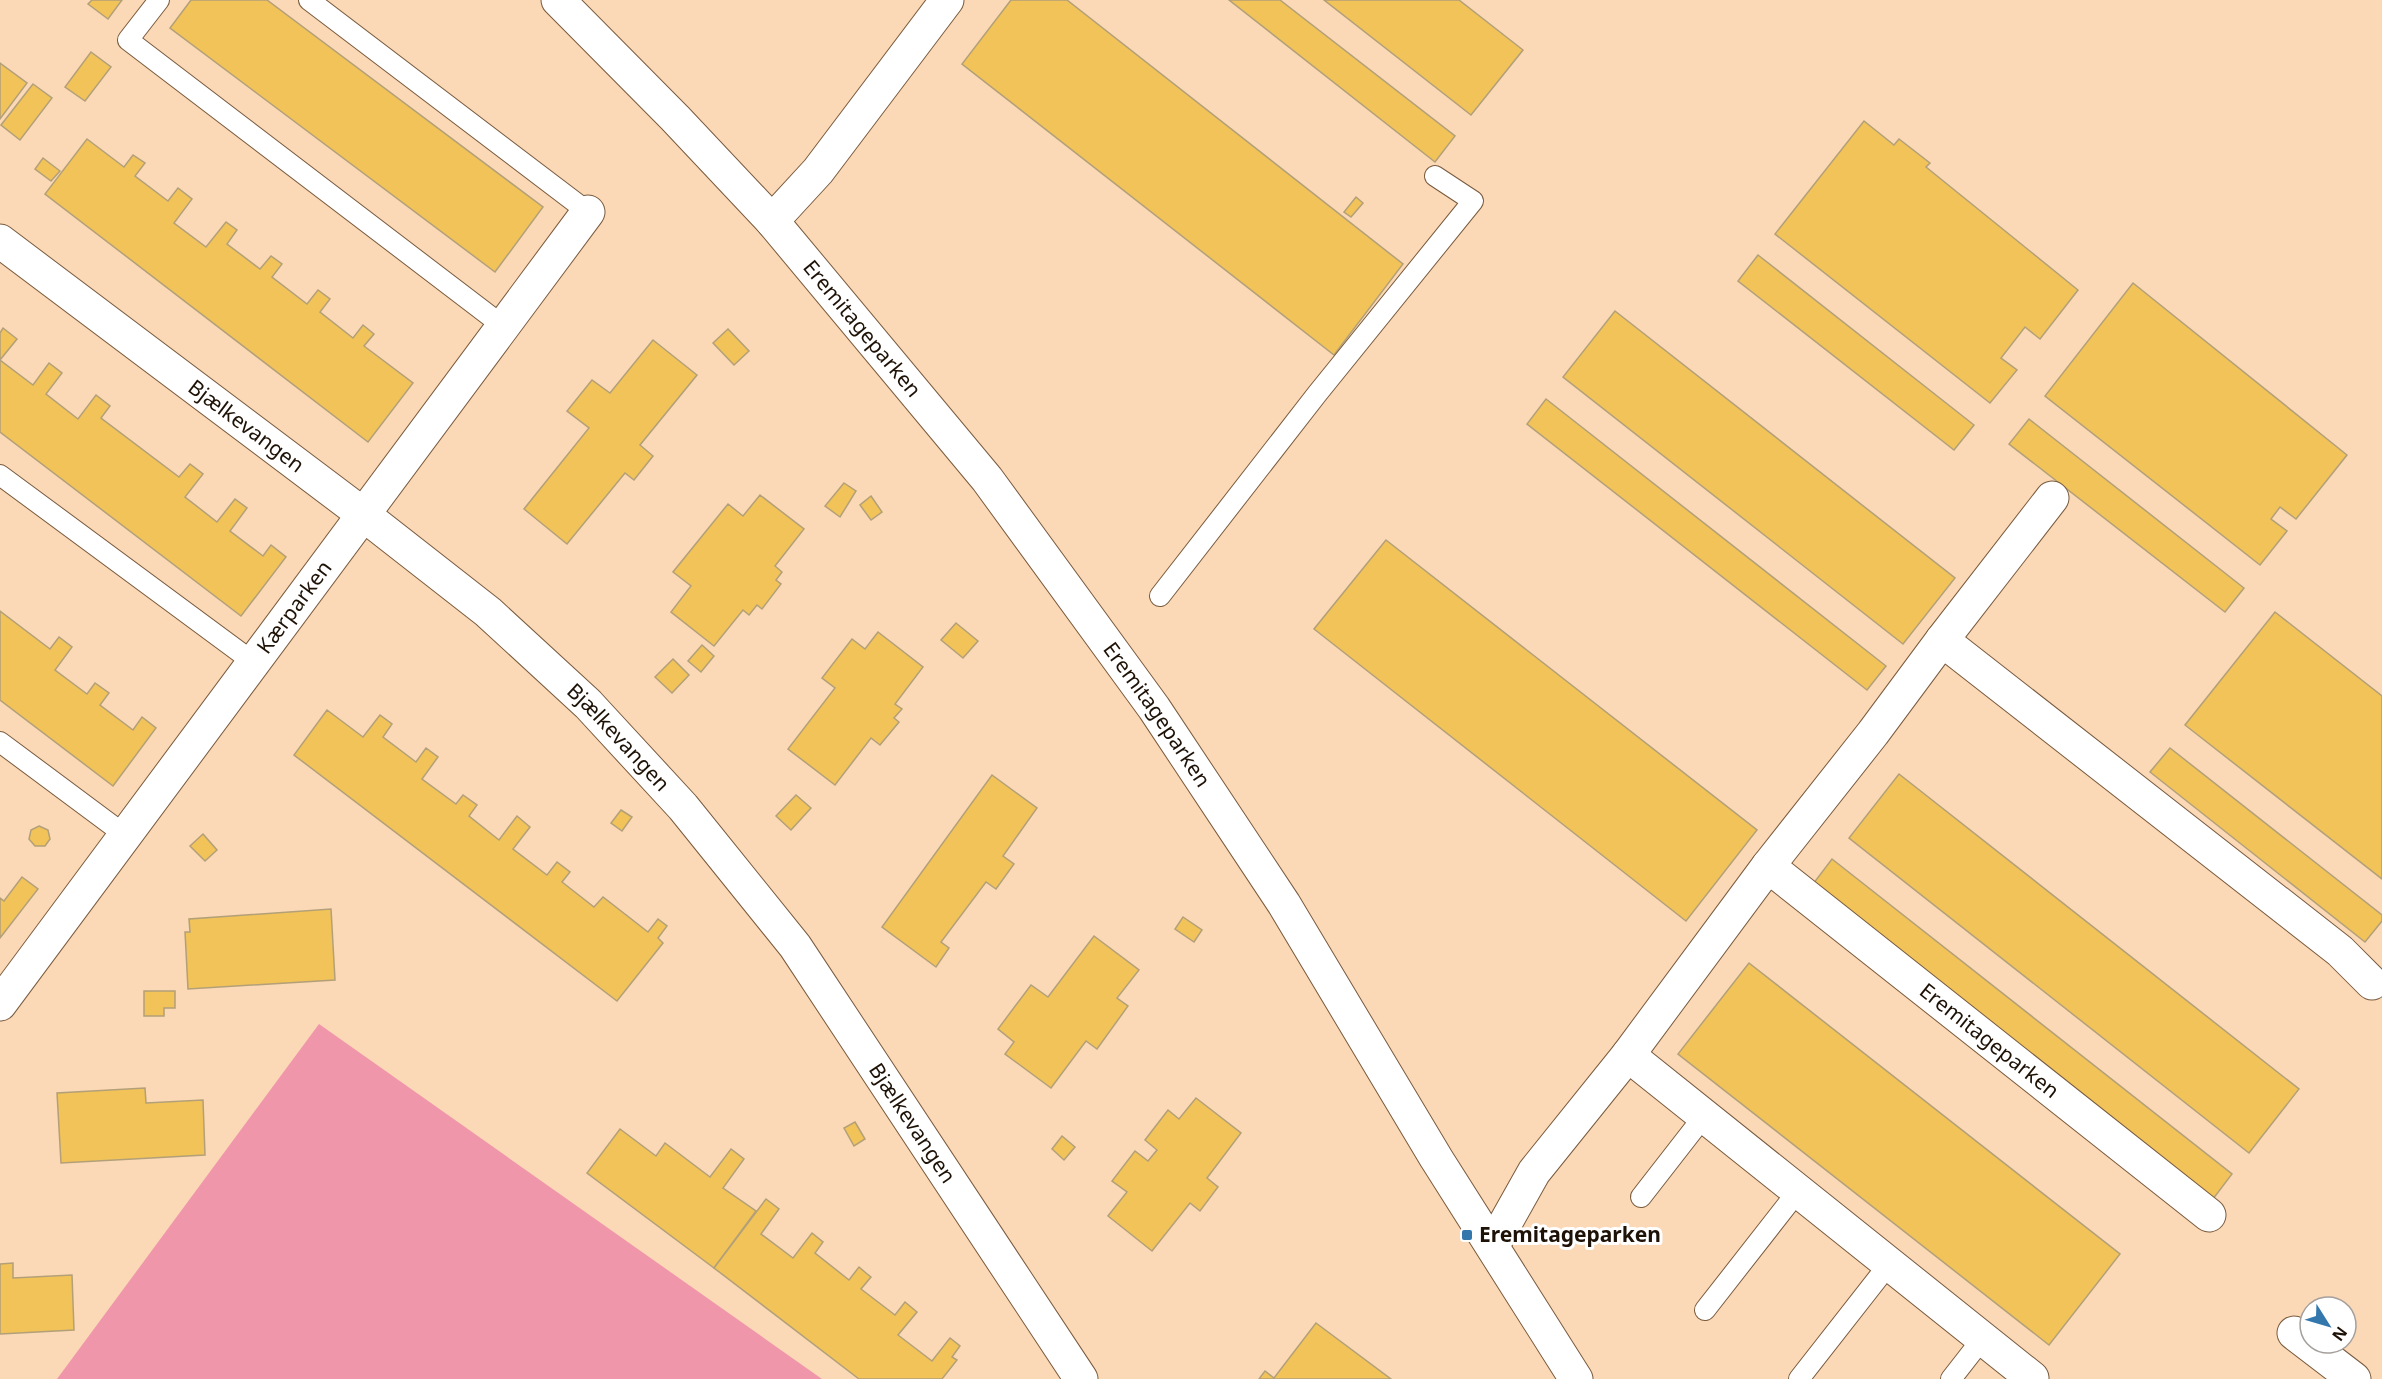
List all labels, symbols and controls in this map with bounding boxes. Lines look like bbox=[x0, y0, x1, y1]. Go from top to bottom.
street label: Eremitageparken bbox=[797, 254, 928, 403]
street label: Bjælkevangen bbox=[183, 373, 310, 478]
street label: Kærparken bbox=[250, 555, 337, 659]
street label: Eremitageparken bbox=[1097, 636, 1218, 792]
street label: Bjælkevangen bbox=[561, 677, 677, 797]
street label: Eremitageparken bbox=[1914, 976, 2065, 1104]
street label: Bjælkevangen bbox=[863, 1057, 963, 1188]
place label: Eremitageparken bbox=[1479, 1220, 1661, 1248]
marker: Eremitageparken bbox=[1460, 1228, 1474, 1242]
north arrow bbox=[2298, 1295, 2358, 1355]
text: N bbox=[2327, 1322, 2353, 1346]

